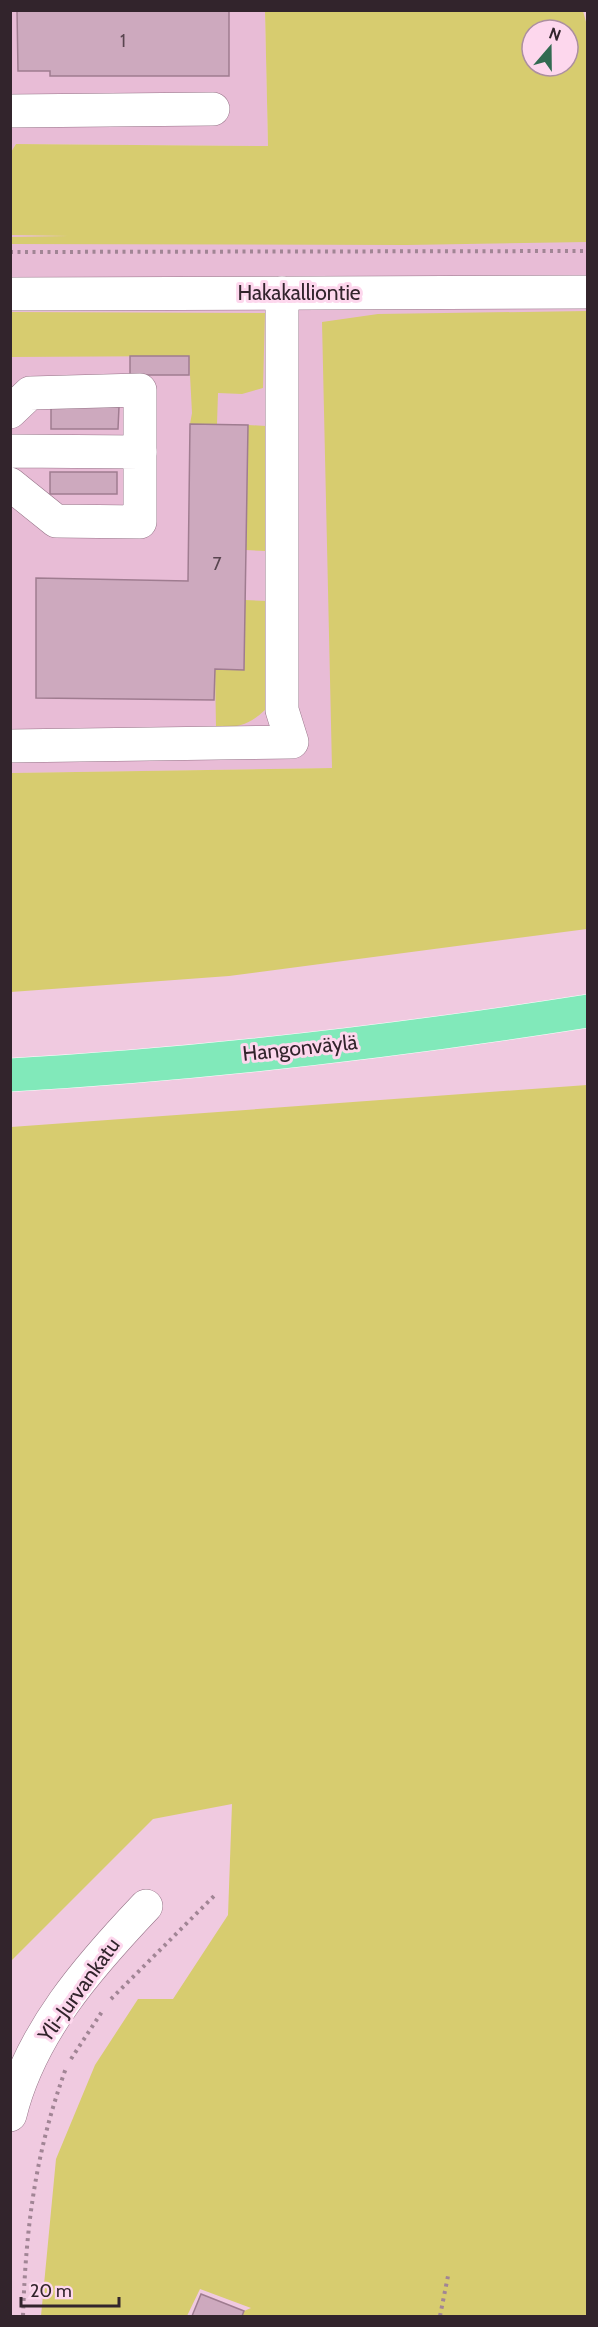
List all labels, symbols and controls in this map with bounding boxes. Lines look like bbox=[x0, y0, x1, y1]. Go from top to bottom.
north arrow bbox=[520, 18, 580, 78]
text: N bbox=[546, 24, 564, 45]
house number: 1 bbox=[120, 30, 126, 52]
street label: Hakakalliontie bbox=[237, 280, 361, 305]
house number: 7 bbox=[212, 553, 222, 575]
street label: Hangonväylä bbox=[241, 1029, 359, 1066]
street label: Yli-Jurvankatu bbox=[32, 1933, 125, 2047]
scale bar bbox=[21, 2270, 118, 2308]
text: 20 m bbox=[30, 2280, 72, 2302]

